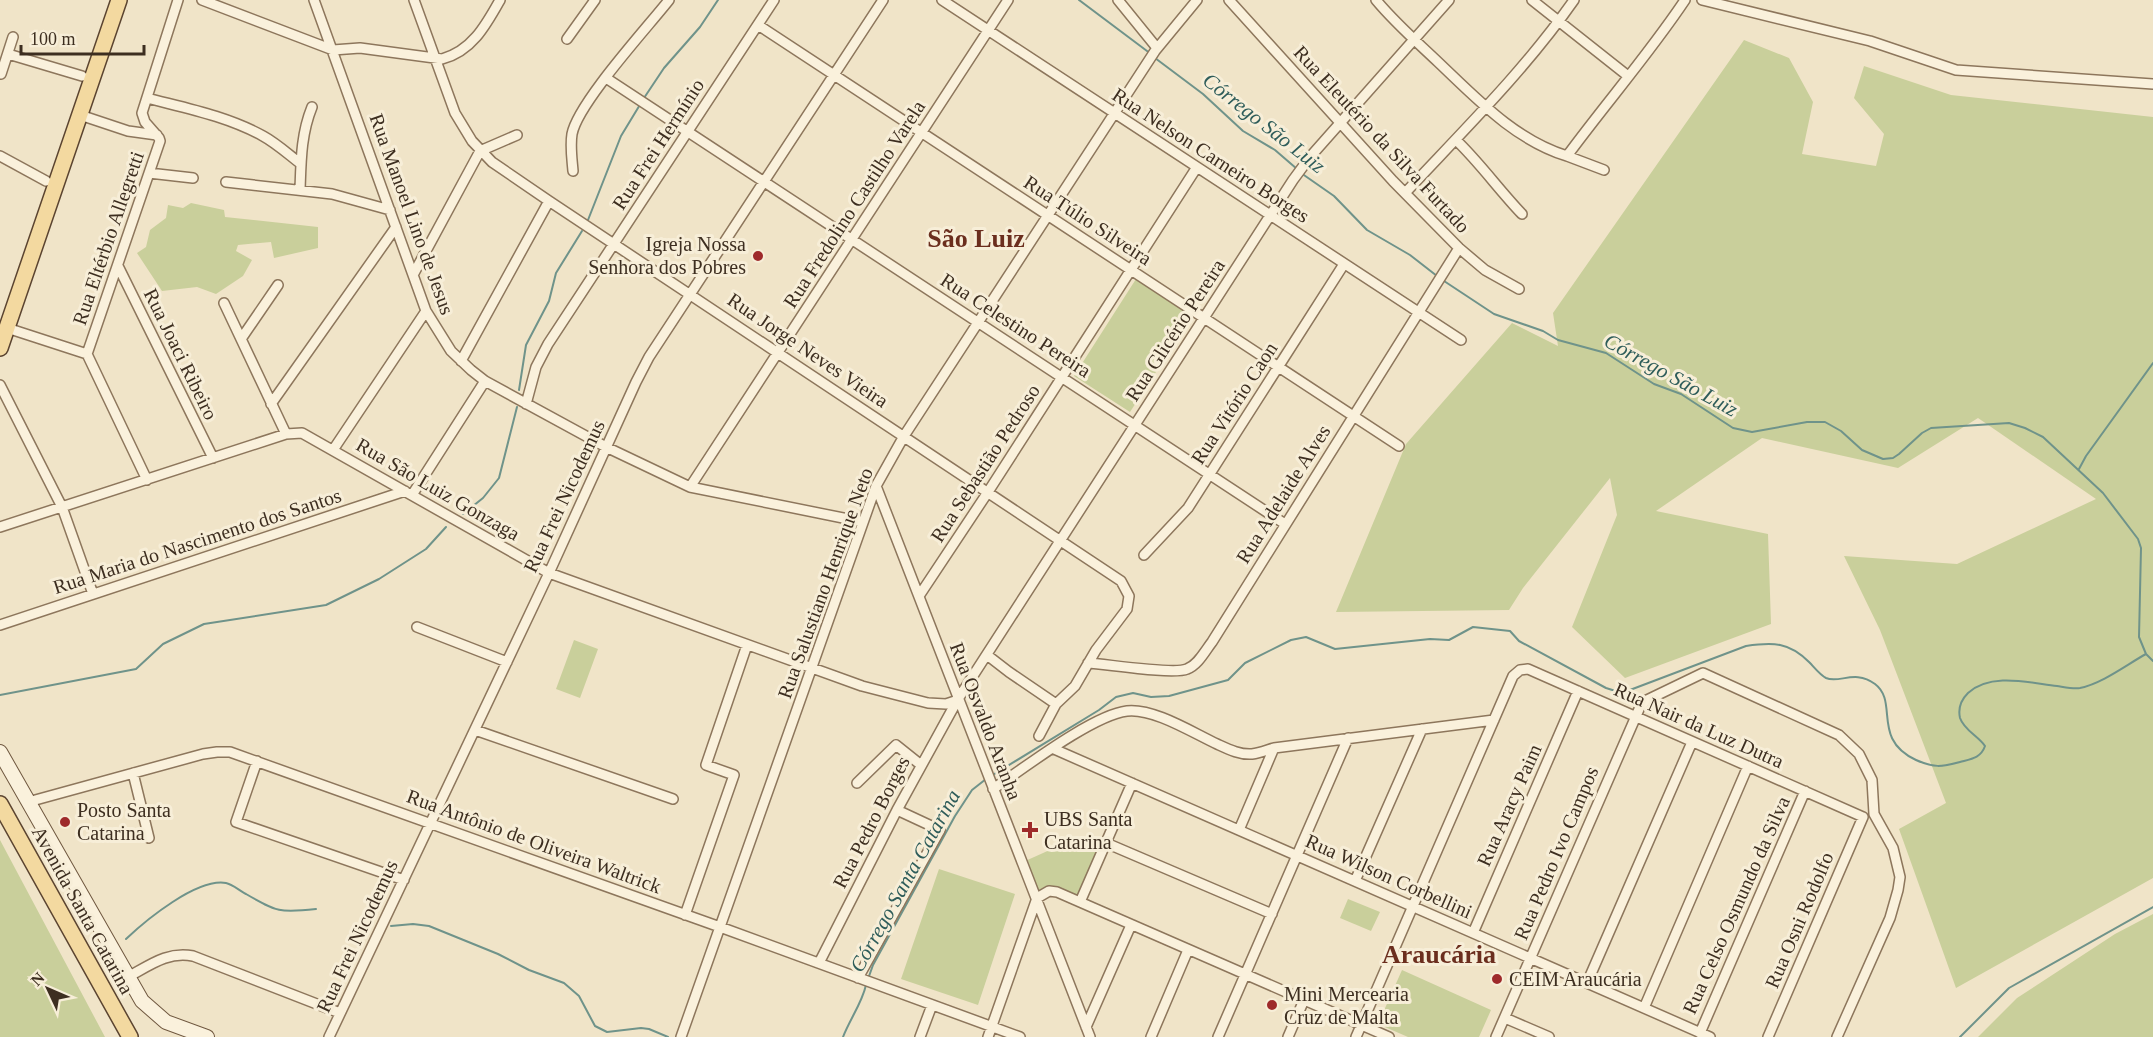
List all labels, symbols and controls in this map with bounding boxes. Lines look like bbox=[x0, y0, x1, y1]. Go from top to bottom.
scale bar bbox=[21, 18, 144, 56]
text: 100 m bbox=[30, 29, 76, 49]
street label: Rua Eleutério da Silva Furtado bbox=[1289, 41, 1475, 237]
water label: Córrego São Luiz bbox=[1198, 68, 1330, 178]
street label: Rua Frei Hermínio bbox=[608, 75, 708, 213]
street label: Rua Nelson Carneiro Borges bbox=[1108, 83, 1314, 228]
street label: Rua Fredolino Castilho Varela bbox=[779, 96, 929, 312]
street label: Rua Manoel Lino de Jesus bbox=[365, 111, 459, 318]
street label: Rua Eltérbio Allegretti bbox=[68, 148, 149, 328]
street label: Rua Túlio Silveira bbox=[1020, 171, 1156, 269]
district label: São Luiz bbox=[927, 224, 1025, 253]
place label: Igreja Nossa Senhora dos Pobres bbox=[588, 233, 746, 278]
marker: Igreja Nossa Senhora dos Pobres bbox=[751, 249, 765, 263]
street label: Rua Glicério Pereira bbox=[1121, 255, 1229, 405]
street label: Rua Celestino Pereira bbox=[937, 268, 1095, 382]
street label: Rua Joaci Ribeiro bbox=[140, 285, 222, 423]
street label: Rua Jorge Neves Vieira bbox=[723, 288, 892, 413]
water label: Córrego São Luiz bbox=[1600, 328, 1742, 422]
street label: Rua Vitório Caon bbox=[1186, 338, 1282, 468]
street label: Rua Sebastião Pedroso bbox=[926, 380, 1044, 546]
street label: Rua Frei Nicodemus bbox=[519, 416, 609, 576]
street label: Rua Adelaide Alves bbox=[1232, 421, 1335, 567]
street label: Rua São Luiz Gonzaga bbox=[352, 433, 524, 546]
street label: Rua Salustiano Henrique Neto bbox=[773, 465, 878, 702]
street label: Rua Maria do Nascimento dos Santos bbox=[50, 484, 344, 598]
street label: Rua Osvaldo Aranha bbox=[946, 639, 1026, 803]
street label: Rua Nair da Luz Dutra bbox=[1611, 678, 1787, 772]
street label: Rua Aracy Paim bbox=[1472, 740, 1547, 870]
street label: Rua Pedro Borges bbox=[828, 752, 915, 892]
street label: Rua Pedro Ivo Campos bbox=[1510, 763, 1603, 943]
street label: Rua Antônio de Oliveira Waltrick bbox=[404, 785, 664, 897]
water label: Córrego Santa Catarina bbox=[845, 786, 965, 976]
street label: Rua Celso Osmundo da Silva bbox=[1678, 793, 1794, 1017]
place label: Posto Santa Catarina bbox=[77, 799, 171, 844]
place label: UBS Santa Catarina bbox=[1044, 808, 1132, 853]
marker: Posto Santa Catarina bbox=[58, 815, 72, 829]
marker: UBS Santa Catarina bbox=[1021, 821, 1039, 839]
street label: Avenida Santa Catarina bbox=[28, 822, 138, 998]
street label: Rua Wilson Corbellini bbox=[1302, 829, 1476, 923]
street label: Rua Osni Rodolfo bbox=[1760, 849, 1838, 991]
street label: Rua Frei Nicodemus bbox=[312, 856, 402, 1016]
district label: Araucária bbox=[1382, 940, 1496, 969]
north arrow bbox=[18, 959, 78, 1019]
place label: CEIM Araucária bbox=[1509, 968, 1642, 990]
text: N bbox=[27, 969, 48, 989]
marker: CEIM Araucária bbox=[1490, 972, 1504, 986]
place label: Mini Mercearia Cruz de Malta bbox=[1284, 983, 1409, 1028]
marker: Mini Mercearia Cruz de Malta bbox=[1265, 998, 1279, 1012]

